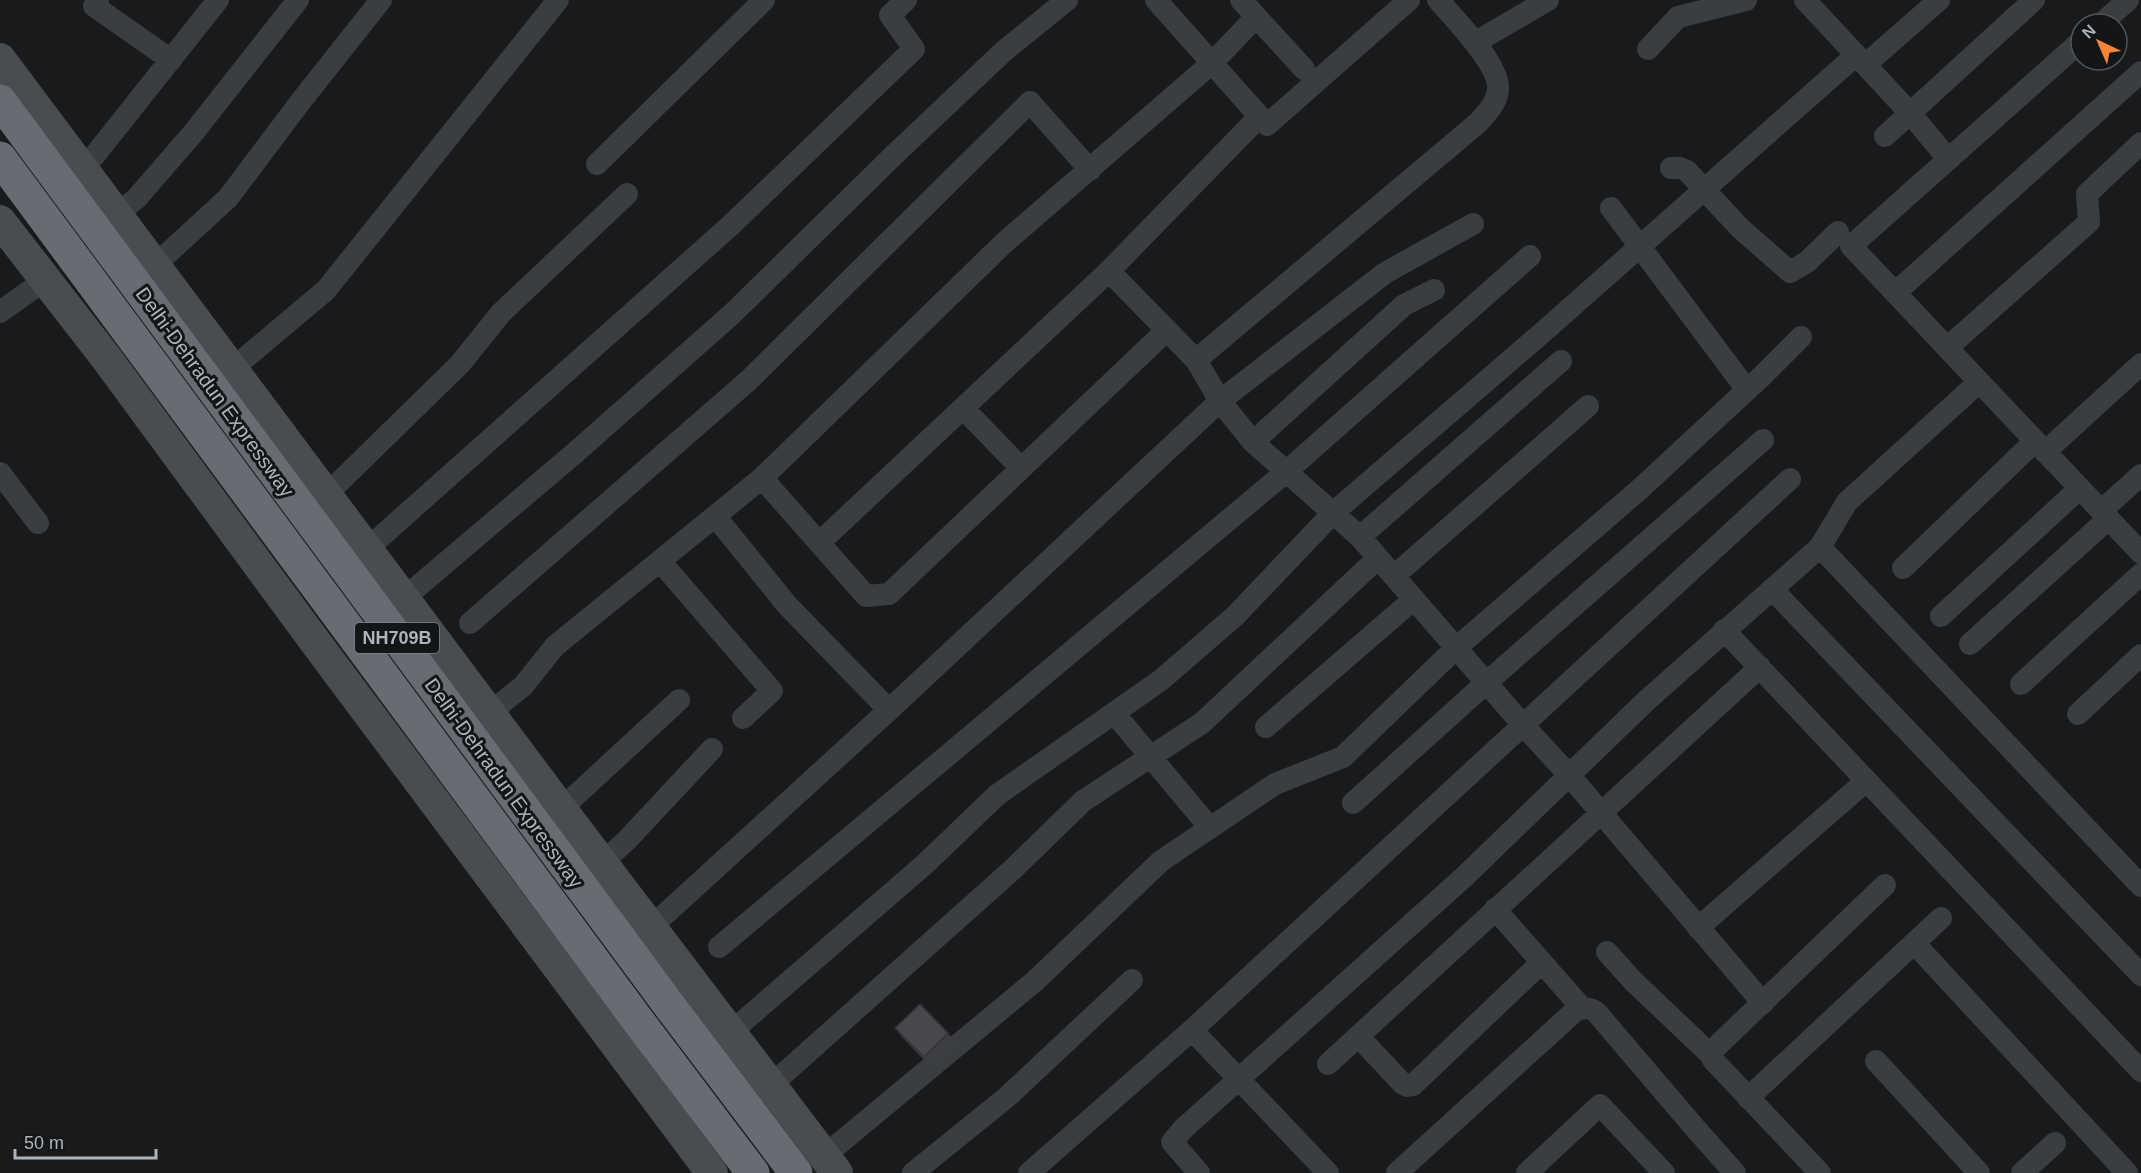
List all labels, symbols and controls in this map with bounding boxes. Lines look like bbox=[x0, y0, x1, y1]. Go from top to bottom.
north arrow bbox=[2069, 12, 2129, 72]
text: N bbox=[2079, 21, 2099, 42]
street label: Delhi-Dehradun Expressway bbox=[132, 283, 298, 501]
road number: NH709B bbox=[355, 623, 439, 653]
street label: Delhi-Dehradun Expressway bbox=[421, 674, 587, 892]
scale bar bbox=[15, 1122, 156, 1160]
text: 50 m bbox=[24, 1133, 64, 1153]

